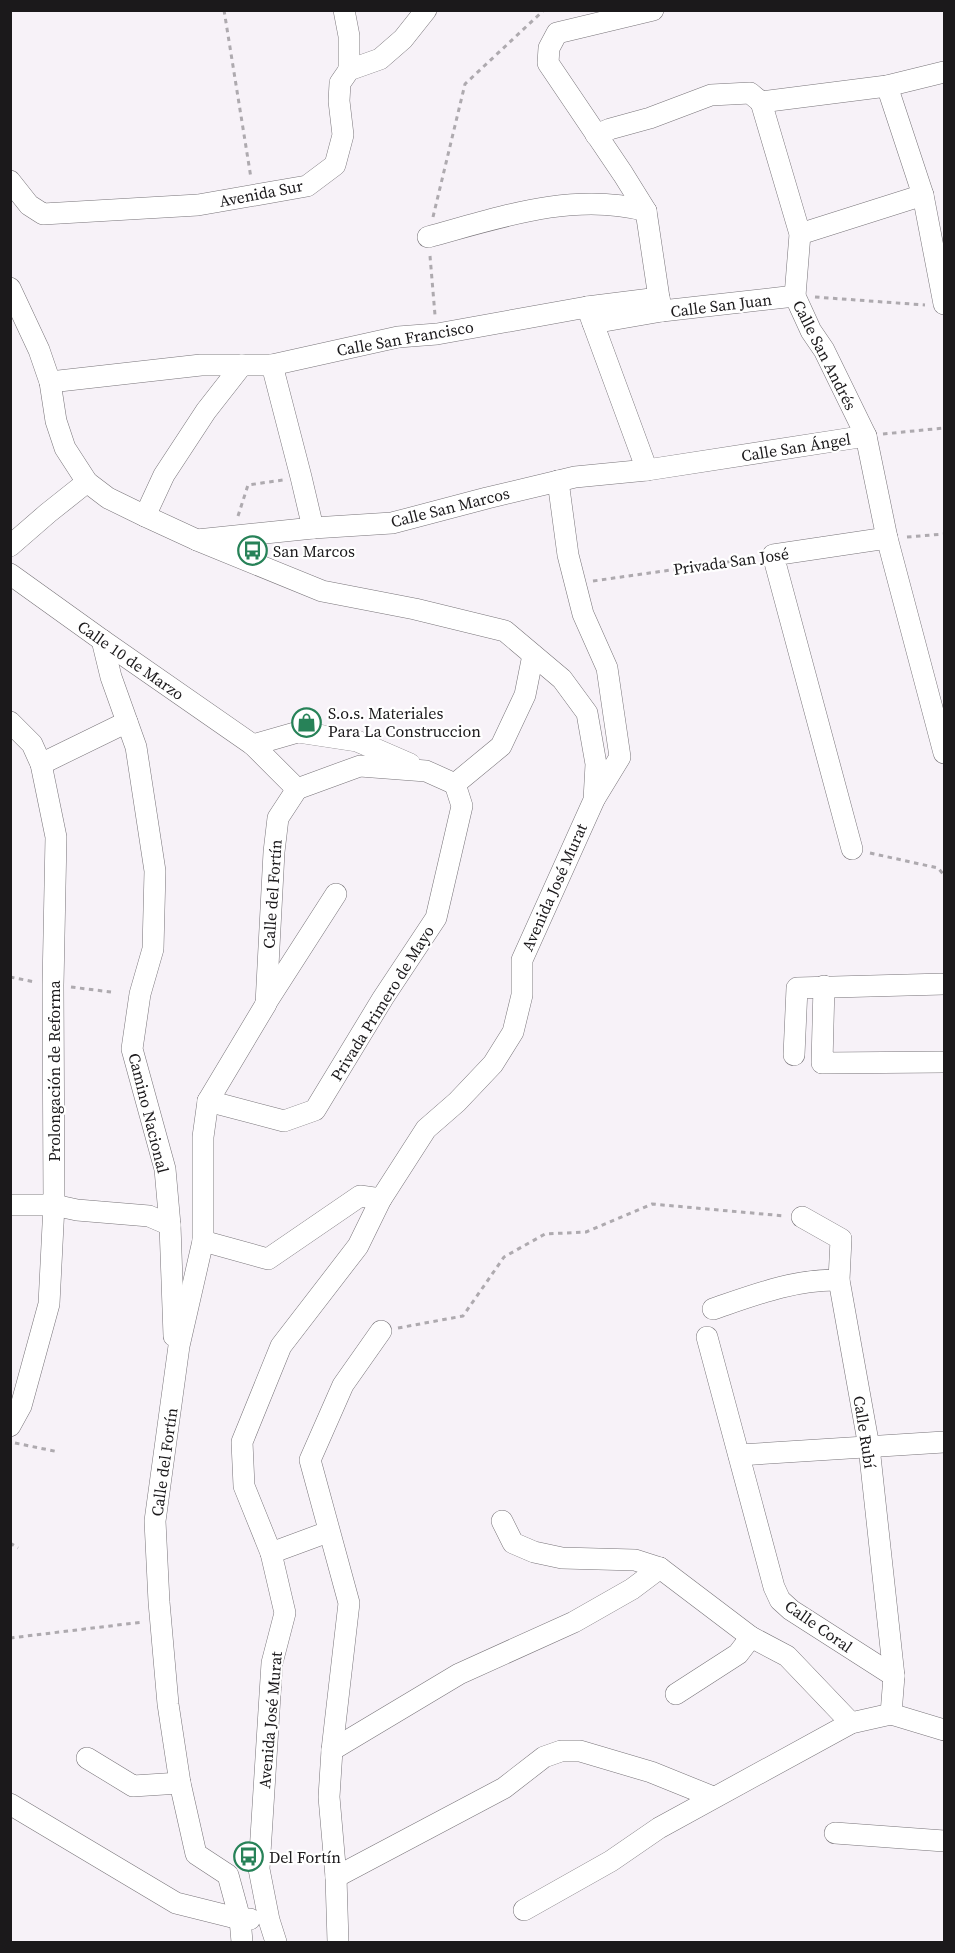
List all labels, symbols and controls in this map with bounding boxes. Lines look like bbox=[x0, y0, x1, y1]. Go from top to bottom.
street label: Avenida Sur bbox=[217, 174, 305, 212]
street label: Calle San Juan bbox=[669, 288, 773, 322]
street label: Calle San Andrés bbox=[788, 296, 862, 414]
street label: Calle San Francisco bbox=[335, 315, 475, 361]
street label: Calle San Ángel bbox=[740, 427, 853, 467]
street label: Calle San Marcos bbox=[388, 482, 512, 532]
bus stop icon: San Marcos bbox=[236, 535, 268, 567]
place label: San Marcos bbox=[273, 540, 355, 562]
street label: Privada San José bbox=[672, 542, 790, 580]
street label: Calle 10 de Marzo bbox=[73, 615, 189, 705]
place label: S.o.s. Materiales Para La Construccion bbox=[328, 702, 481, 742]
shop icon: S.o.s. Materiales Para La Construccion bbox=[291, 706, 323, 738]
street label: Avenida José Murat bbox=[516, 819, 592, 954]
street label: Calle del Fortín bbox=[257, 838, 287, 949]
street label: Privada Primero de Mayo bbox=[325, 921, 439, 1085]
street label: Prolongación de Reforma bbox=[43, 979, 65, 1162]
street label: Camino Nacional bbox=[123, 1051, 175, 1176]
street label: Calle Rubí bbox=[848, 1394, 882, 1470]
street label: Calle del Fortín bbox=[145, 1406, 183, 1518]
street label: Calle Coral bbox=[781, 1595, 857, 1658]
street label: Avenida José Murat bbox=[253, 1650, 287, 1789]
bus stop icon: Del Fortín bbox=[232, 1841, 264, 1873]
place label: Del Fortín bbox=[269, 1846, 341, 1868]

